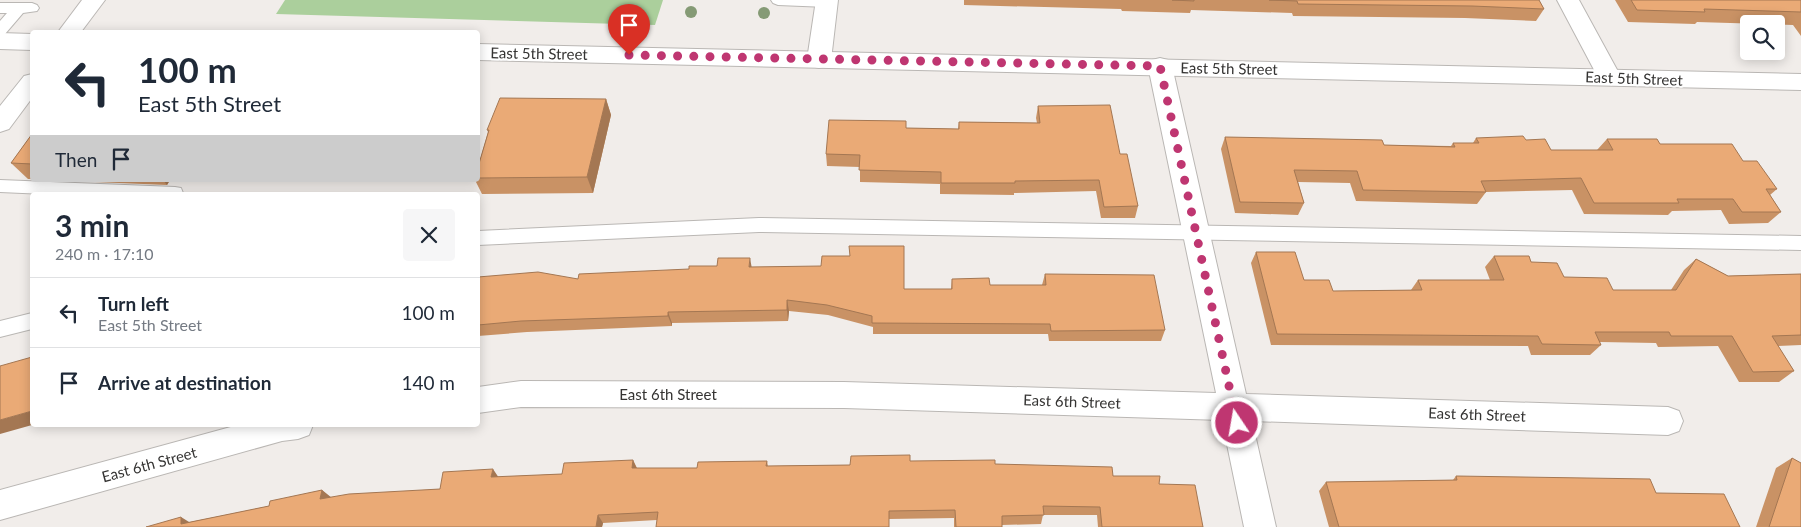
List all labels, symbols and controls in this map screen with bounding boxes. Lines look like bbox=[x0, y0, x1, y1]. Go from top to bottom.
pin bbox=[608, 4, 650, 55]
icon: arrive bbox=[615, 11, 643, 39]
map controls bbox=[1740, 15, 1785, 60]
button: search bbox=[1740, 15, 1785, 60]
street label: East 5th Street bbox=[490, 43, 589, 63]
text: 100 m bbox=[138, 48, 237, 90]
icon: left bbox=[55, 50, 120, 115]
street label: East 5th Street bbox=[1180, 58, 1279, 78]
street label: East 5th Street bbox=[1585, 67, 1684, 89]
text: East 5th Street bbox=[138, 90, 281, 117]
icon: arrive bbox=[107, 145, 135, 173]
text: Then bbox=[55, 148, 97, 171]
text: 3 min bbox=[55, 207, 129, 243]
button: close bbox=[403, 209, 455, 261]
text: 240 m · 17:10 bbox=[55, 244, 154, 263]
text: Turn left bbox=[98, 292, 169, 315]
icon: left bbox=[55, 299, 83, 327]
text: 100 m bbox=[401, 301, 455, 324]
text: East 5th Street bbox=[98, 315, 202, 334]
icon: arrive bbox=[55, 369, 83, 397]
text: Arrive at destination bbox=[98, 371, 271, 394]
text: 140 m bbox=[401, 371, 455, 394]
street label: East 6th Street bbox=[619, 385, 717, 403]
street label: East 6th Street bbox=[1023, 390, 1122, 412]
position arrow bbox=[1210, 396, 1262, 448]
street label: East 6th Street bbox=[1428, 403, 1527, 425]
street label: East 6th Street bbox=[100, 443, 199, 485]

